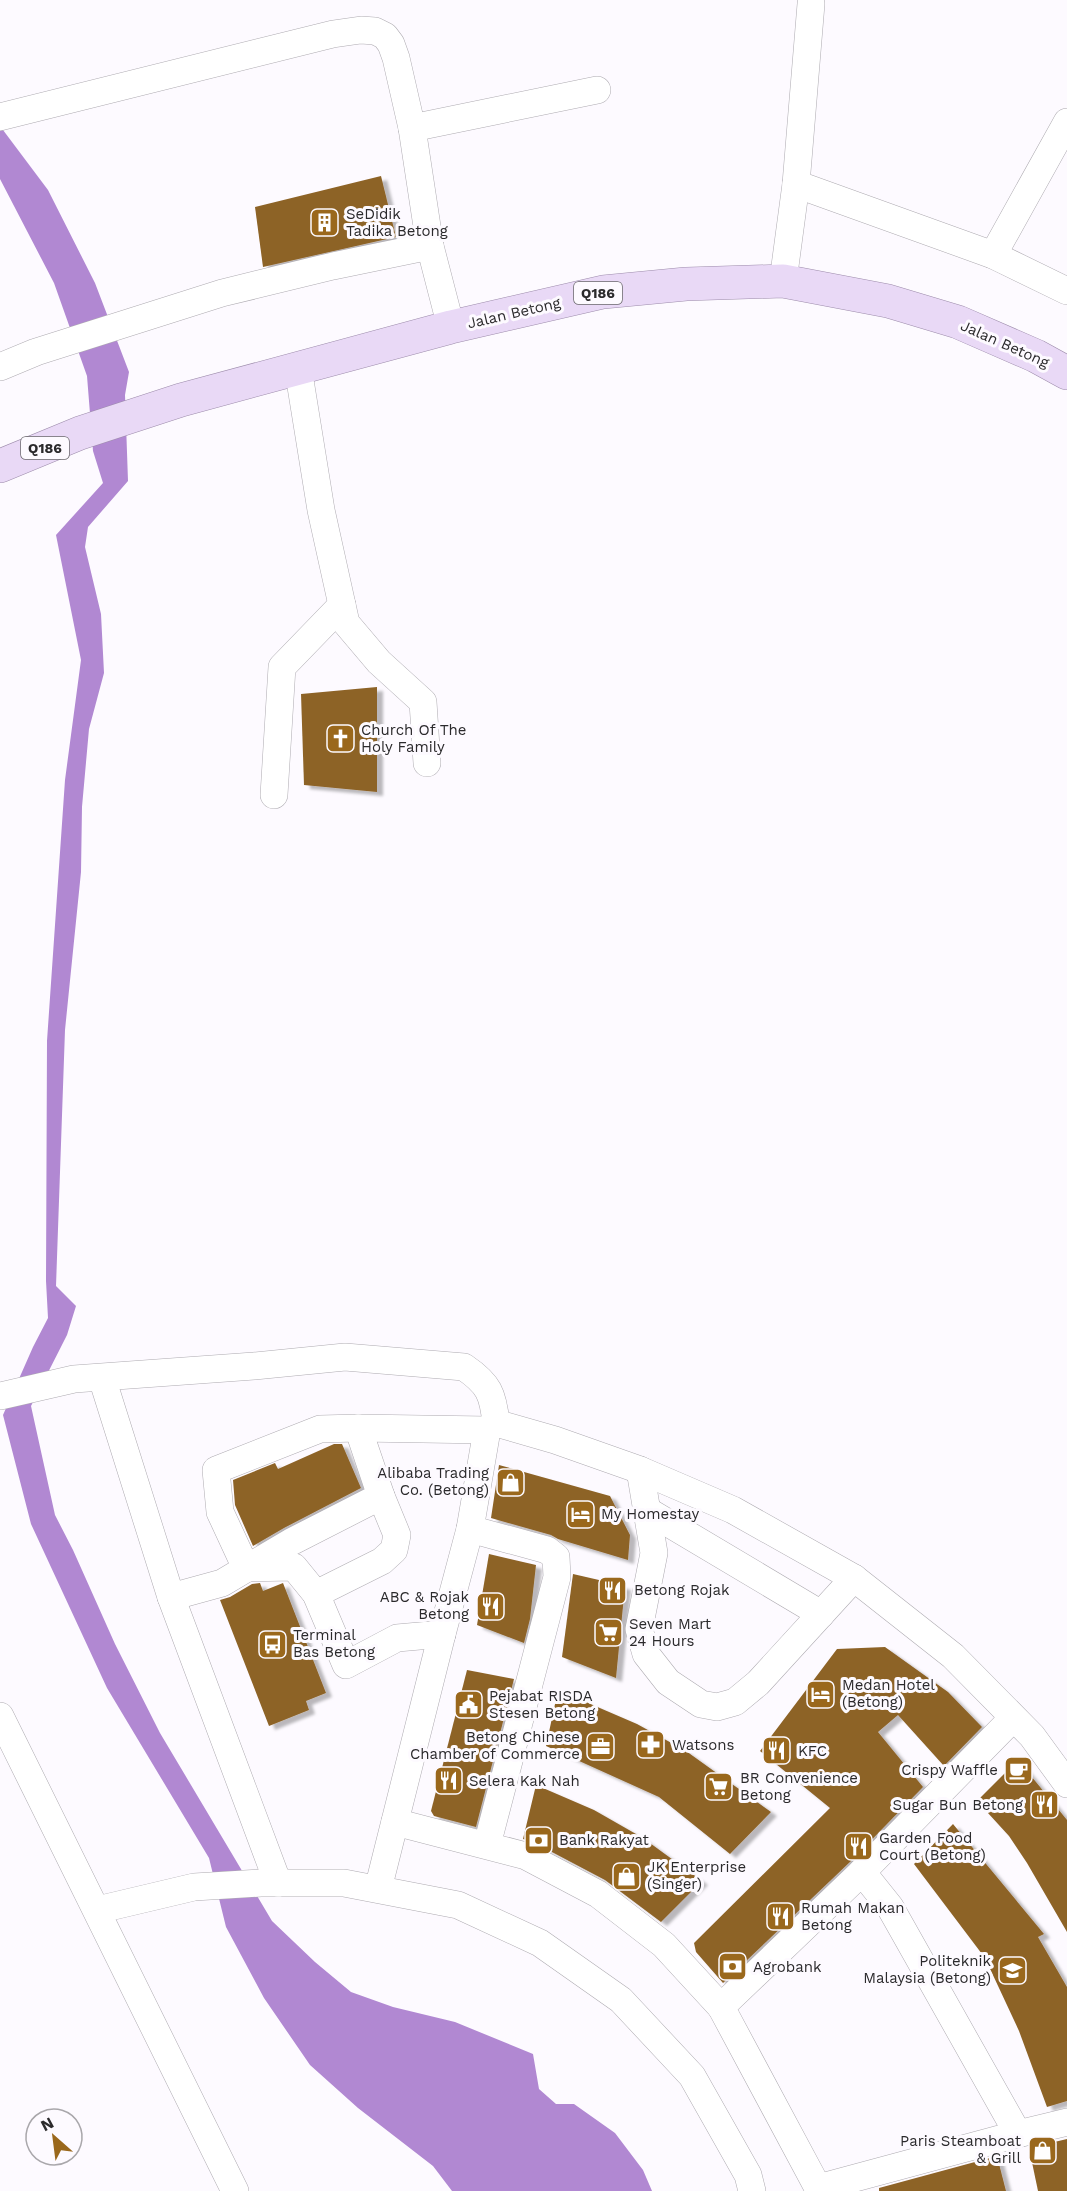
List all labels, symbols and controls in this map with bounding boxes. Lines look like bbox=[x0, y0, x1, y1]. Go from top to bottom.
place label: SeDidik Tadika Betong bbox=[346, 205, 448, 240]
building icon: SeDidik Tadika Betong bbox=[309, 207, 341, 239]
road number: Q186 bbox=[574, 282, 622, 304]
street label: Jalan Betong bbox=[466, 294, 562, 332]
street label: Jalan Betong bbox=[958, 316, 1052, 372]
road number: Q186 bbox=[21, 437, 69, 459]
place label: Church Of The Holy Family bbox=[361, 721, 466, 756]
church icon: Church Of The Holy Family bbox=[324, 723, 356, 755]
place label: Alibaba Trading Co. (Betong) bbox=[377, 1464, 489, 1499]
shop icon: Alibaba Trading Co. (Betong) bbox=[494, 1466, 526, 1498]
hotel icon: My Homestay bbox=[564, 1498, 596, 1530]
place label: My Homestay bbox=[601, 1505, 699, 1523]
restaurant icon: Betong Rojak bbox=[597, 1574, 629, 1606]
place label: Betong Rojak bbox=[634, 1581, 730, 1599]
place label: ABC & Rojak Betong bbox=[380, 1588, 469, 1623]
restaurant icon: ABC & Rojak Betong bbox=[474, 1590, 506, 1622]
place label: Seven Mart 24 Hours bbox=[629, 1615, 712, 1650]
supermarket icon: Seven Mart 24 Hours bbox=[592, 1617, 624, 1649]
place label: Terminal Bas Betong bbox=[293, 1626, 375, 1661]
bus stop icon: Terminal Bas Betong bbox=[256, 1628, 288, 1660]
place label: Medan Hotel (Betong) bbox=[842, 1676, 935, 1711]
hotel icon: Medan Hotel (Betong) bbox=[805, 1678, 837, 1710]
place label: Pejabat RISDA Stesen Betong bbox=[489, 1687, 595, 1722]
public building icon: Pejabat RISDA Stesen Betong bbox=[452, 1689, 484, 1721]
place label: Betong Chinese Chamber of Commerce bbox=[410, 1728, 580, 1763]
pharmacy icon: Watsons bbox=[635, 1729, 667, 1761]
office icon: Betong Chinese Chamber of Commerce bbox=[585, 1730, 617, 1762]
restaurant icon: KFC bbox=[761, 1735, 793, 1767]
place label: Watsons bbox=[672, 1736, 734, 1754]
place label: KFC bbox=[798, 1742, 827, 1760]
cafe icon: Crispy Waffle bbox=[1003, 1754, 1035, 1786]
place label: Crispy Waffle bbox=[901, 1761, 998, 1779]
restaurant icon: Selera Kak Nah bbox=[432, 1765, 464, 1797]
place label: BR Convenience Betong bbox=[740, 1769, 858, 1804]
supermarket icon: BR Convenience Betong bbox=[703, 1771, 735, 1803]
place label: Selera Kak Nah bbox=[469, 1772, 580, 1790]
restaurant icon: Sugar Bun Betong bbox=[1028, 1789, 1060, 1821]
place label: Sugar Bun Betong bbox=[893, 1796, 1023, 1814]
bank icon: Bank Rakyat bbox=[522, 1824, 554, 1856]
place label: Garden Food Court (Betong) bbox=[879, 1829, 986, 1864]
place label: Bank Rakyat bbox=[559, 1831, 650, 1849]
restaurant icon: Garden Food Court (Betong) bbox=[842, 1831, 874, 1863]
place label: JK Enterprise (Singer) bbox=[647, 1858, 746, 1893]
shop icon: JK Enterprise (Singer) bbox=[610, 1860, 642, 1892]
place label: Rumah Makan Betong bbox=[801, 1899, 905, 1934]
restaurant icon: Rumah Makan Betong bbox=[764, 1901, 796, 1933]
bank icon: Agrobank bbox=[716, 1951, 748, 1983]
place label: Politeknik Malaysia (Betong) bbox=[863, 1952, 991, 1987]
school or university icon: Politeknik Malaysia (Betong) bbox=[996, 1954, 1028, 1986]
place label: Agrobank bbox=[753, 1958, 822, 1976]
north arrow bbox=[24, 2107, 84, 2167]
text: N bbox=[37, 2113, 57, 2135]
place label: Paris Steamboat & Grill bbox=[900, 2132, 1022, 2167]
shop icon: Paris Steamboat & Grill bbox=[1026, 2134, 1058, 2166]

